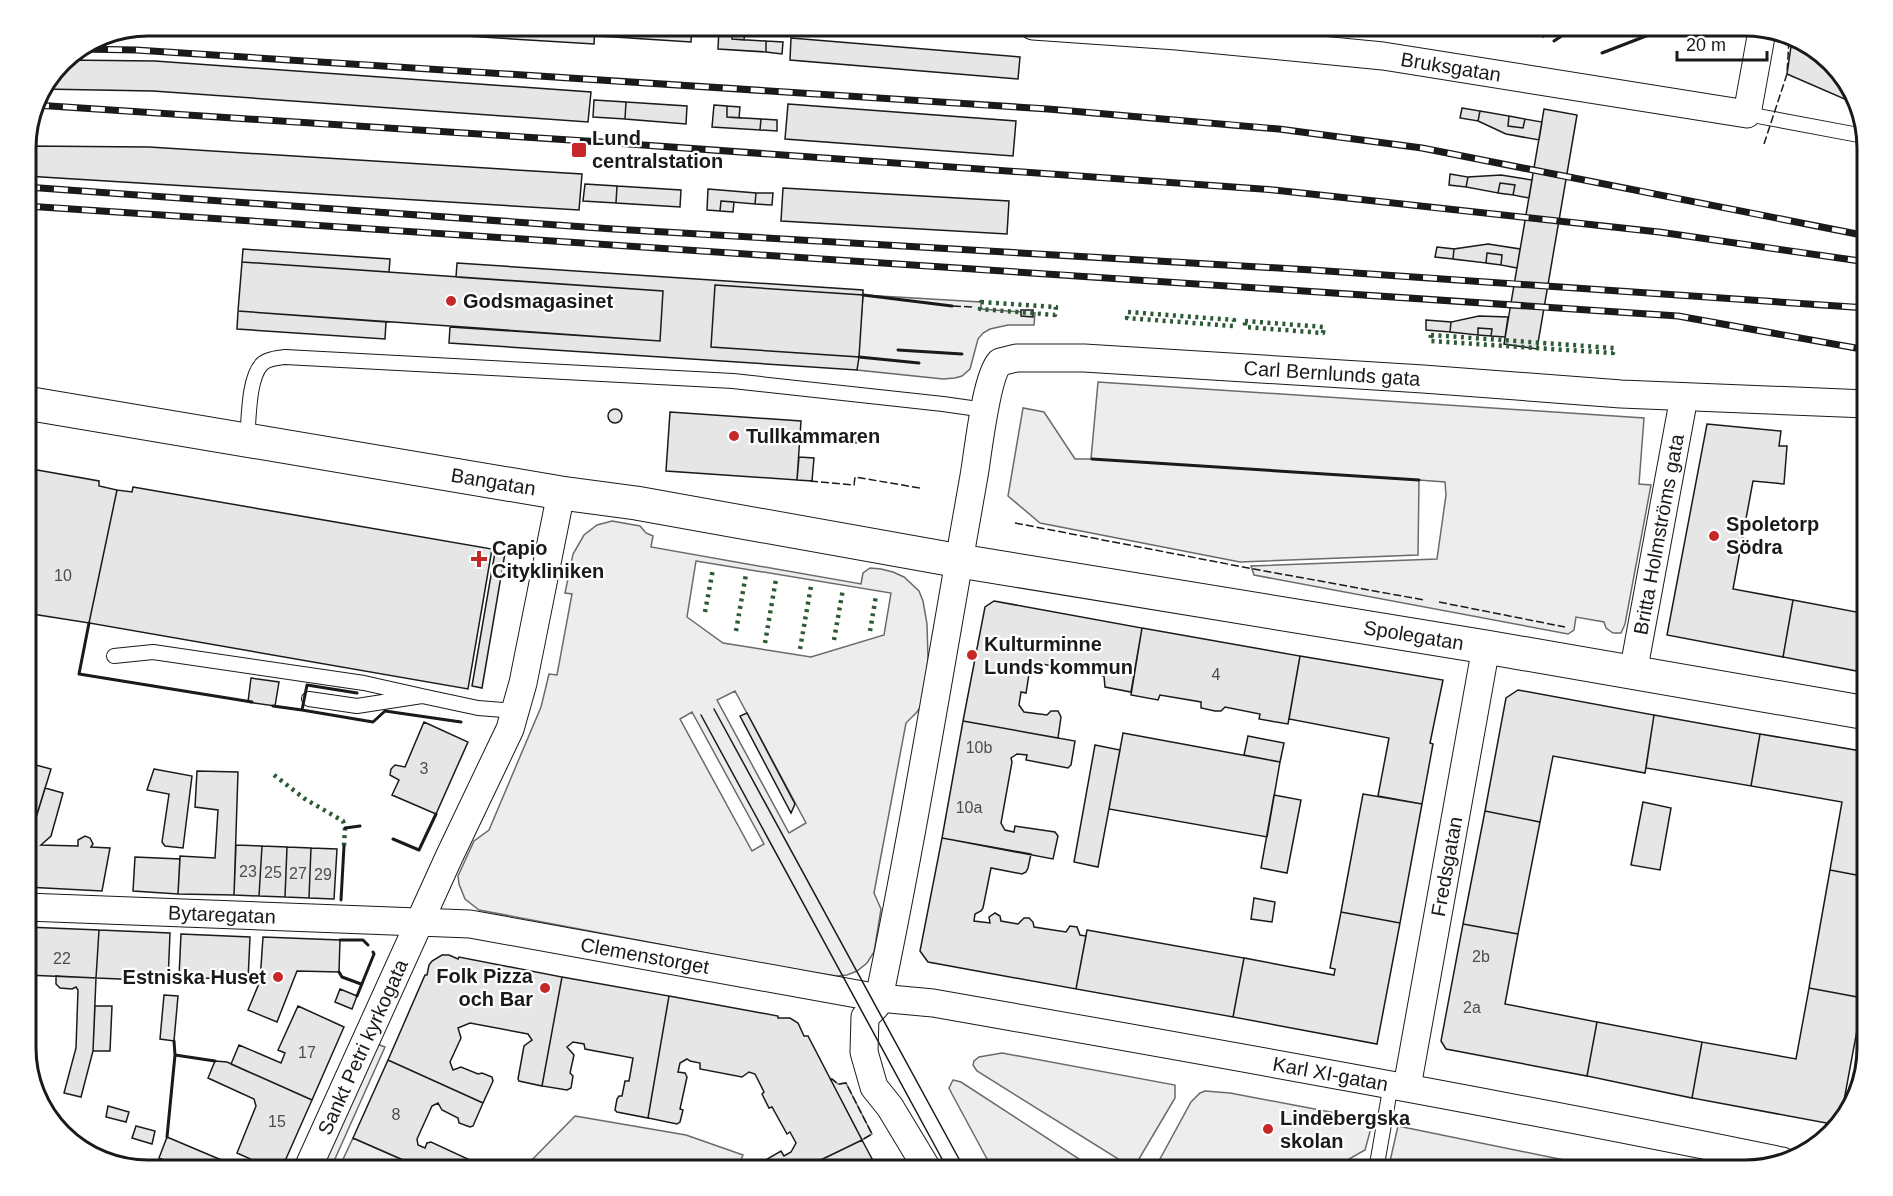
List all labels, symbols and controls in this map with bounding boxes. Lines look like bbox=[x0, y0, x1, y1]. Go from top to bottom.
scale bar bbox=[1677, 24, 1767, 62]
text: 20 m bbox=[1686, 35, 1726, 55]
street label: Bruksgatan bbox=[1399, 48, 1503, 86]
place label: Lund centralstation bbox=[592, 127, 723, 172]
marker: Lund centralstation bbox=[570, 141, 588, 159]
place label: Godsmagasinet bbox=[463, 290, 613, 312]
marker: Godsmagasinet bbox=[444, 294, 458, 308]
street label: Carl Bernlunds gata bbox=[1243, 357, 1422, 390]
place label: Tullkammaren bbox=[746, 425, 880, 447]
marker: Tullkammaren bbox=[727, 429, 741, 443]
street label: Britta Holmströms gata bbox=[1629, 431, 1688, 636]
street label: Bangatan bbox=[449, 464, 537, 500]
place label: Spoletorp Södra bbox=[1726, 513, 1819, 558]
marker: Spoletorp Södra bbox=[1707, 529, 1721, 543]
place label: Capio Citykliniken bbox=[492, 537, 604, 582]
marker: Capio Citykliniken bbox=[470, 550, 488, 568]
house number: 10 bbox=[54, 567, 72, 584]
street label: Spolegatan bbox=[1362, 616, 1465, 654]
place label: Kulturminne Lunds kommun bbox=[984, 633, 1133, 678]
marker: Kulturminne Lunds kommun bbox=[965, 648, 979, 662]
house number: 4 bbox=[1212, 666, 1221, 683]
house number: 10b bbox=[966, 739, 992, 756]
house number: 3 bbox=[420, 760, 429, 777]
house number: 10a bbox=[956, 799, 982, 816]
street label: Fredsgatan bbox=[1427, 815, 1466, 918]
house number: 23 bbox=[239, 863, 257, 880]
house number: 25 bbox=[264, 864, 282, 881]
house number: 27 bbox=[289, 865, 307, 882]
house number: 29 bbox=[314, 866, 332, 883]
street label: Bytaregatan bbox=[168, 901, 276, 928]
street label: Clemenstorget bbox=[579, 933, 711, 978]
house number: 2b bbox=[1472, 948, 1490, 965]
house number: 22 bbox=[53, 950, 71, 967]
street label: Sankt Petri kyrkogata bbox=[313, 955, 412, 1138]
place label: Folk Pizza och Bar bbox=[436, 965, 534, 1010]
place label: Estniska Huset bbox=[123, 966, 266, 988]
marker: Estniska Huset bbox=[271, 970, 285, 984]
marker: Folk Pizza och Bar bbox=[538, 981, 552, 995]
house number: 2a bbox=[1463, 999, 1481, 1016]
house number: 17 bbox=[298, 1044, 316, 1061]
street label: Karl XI-gatan bbox=[1271, 1053, 1390, 1095]
house number: 8 bbox=[392, 1106, 401, 1123]
place label: Lindebergska skolan bbox=[1280, 1107, 1411, 1152]
house number: 15 bbox=[268, 1113, 286, 1130]
marker: Lindebergska skolan bbox=[1261, 1122, 1275, 1136]

